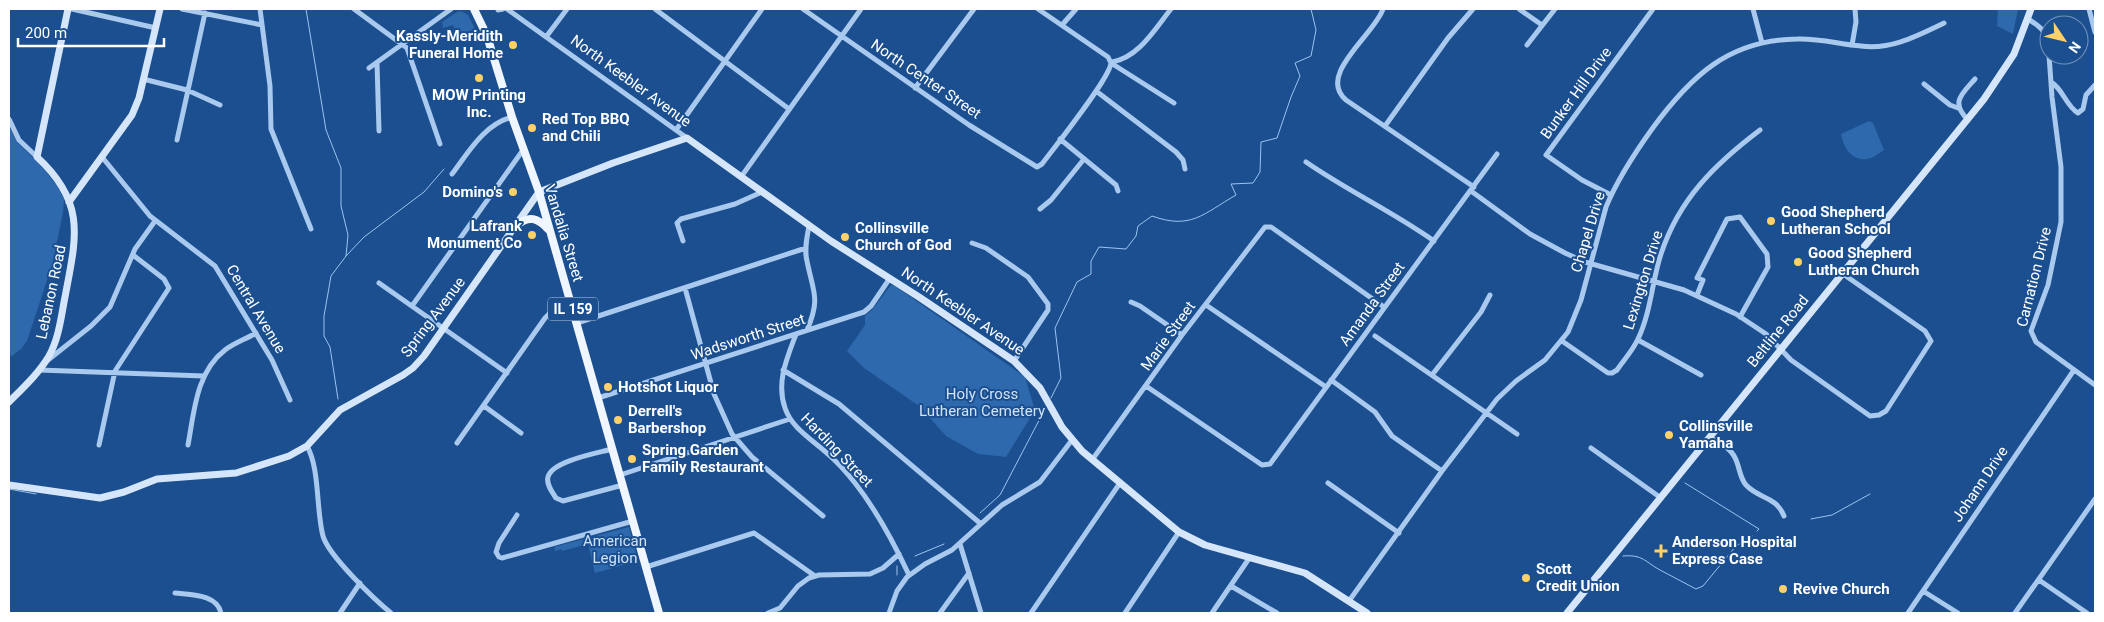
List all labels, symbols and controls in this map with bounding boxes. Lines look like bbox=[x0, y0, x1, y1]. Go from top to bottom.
scale bar bbox=[18, 15, 164, 47]
north arrow bbox=[2039, 15, 2089, 65]
text: 200 m bbox=[25, 24, 67, 42]
place label: Kassly-Meridith Funeral Home bbox=[396, 27, 503, 62]
street label: North Keebler Avenue bbox=[567, 31, 695, 131]
street label: North Center Street bbox=[868, 36, 985, 123]
marker: Kassly-Meridith Funeral Home bbox=[507, 39, 519, 51]
text: N bbox=[2065, 39, 2084, 56]
street label: Bunker Hill Drive bbox=[1537, 44, 1615, 142]
marker: MOW Printing Inc. bbox=[473, 72, 485, 84]
place label: MOW Printing Inc. bbox=[432, 86, 526, 121]
place label: Red Top BBQ and Chili bbox=[542, 110, 630, 145]
marker: Red Top BBQ and Chili bbox=[526, 122, 538, 134]
street label: Vandalia Street bbox=[541, 182, 587, 284]
place label: Domino's bbox=[442, 183, 503, 201]
marker: Domino's bbox=[507, 186, 519, 198]
street label: Chapel Drive bbox=[1567, 189, 1609, 275]
place label: Good Shepherd Lutheran School bbox=[1781, 203, 1891, 238]
marker: Good Shepherd Lutheran School bbox=[1765, 215, 1777, 227]
place label: Lafrank Monument Co bbox=[427, 217, 523, 252]
place label: Collinsville Church of God bbox=[855, 219, 952, 254]
street label: Carnation Drive bbox=[2013, 225, 2055, 329]
street label: Lexington Drive bbox=[1619, 228, 1667, 332]
marker: Lafrank Monument Co bbox=[526, 229, 538, 241]
marker: Collinsville Church of God bbox=[839, 231, 851, 243]
street label: Lebanon Road bbox=[32, 243, 70, 341]
place label: Good Shepherd Lutheran Church bbox=[1808, 244, 1920, 279]
marker: Good Shepherd Lutheran Church bbox=[1792, 256, 1804, 268]
street label: Amanda Street bbox=[1336, 258, 1409, 349]
street label: Central Avenue bbox=[222, 261, 290, 357]
street label: North Keebler Avenue bbox=[898, 263, 1028, 359]
street label: Spring Avenue bbox=[397, 273, 469, 361]
street label: Beltline Road bbox=[1743, 291, 1813, 371]
road number: IL 159 bbox=[548, 298, 598, 320]
street label: Marie Street bbox=[1137, 298, 1199, 374]
street label: Wadsworth Street bbox=[689, 310, 808, 364]
place label: Hotshot Liquor bbox=[618, 378, 719, 396]
marker: Hotshot Liquor bbox=[602, 381, 614, 393]
park label: Holy Cross Lutheran Cemetery bbox=[919, 385, 1045, 420]
place label: Derrell's Barbershop bbox=[628, 402, 706, 437]
street label: Harding Street bbox=[797, 409, 877, 491]
marker: Derrell's Barbershop bbox=[612, 414, 624, 426]
place label: Collinsville Yamaha bbox=[1679, 417, 1753, 452]
marker: Collinsville Yamaha bbox=[1663, 429, 1675, 441]
place label: Spring Garden Family Restaurant bbox=[642, 441, 764, 476]
street label: Johann Drive bbox=[1948, 443, 2012, 525]
marker: Spring Garden Family Restaurant bbox=[626, 453, 638, 465]
park label: American Legion bbox=[583, 532, 647, 567]
place label: Anderson Hospital Express Case bbox=[1672, 533, 1797, 568]
marker: Anderson Hospital Express Case bbox=[1654, 544, 1668, 558]
place label: Scott Credit Union bbox=[1536, 560, 1620, 595]
marker: Scott Credit Union bbox=[1520, 572, 1532, 584]
place label: Revive Church bbox=[1793, 580, 1890, 598]
marker: Revive Church bbox=[1777, 583, 1789, 595]

